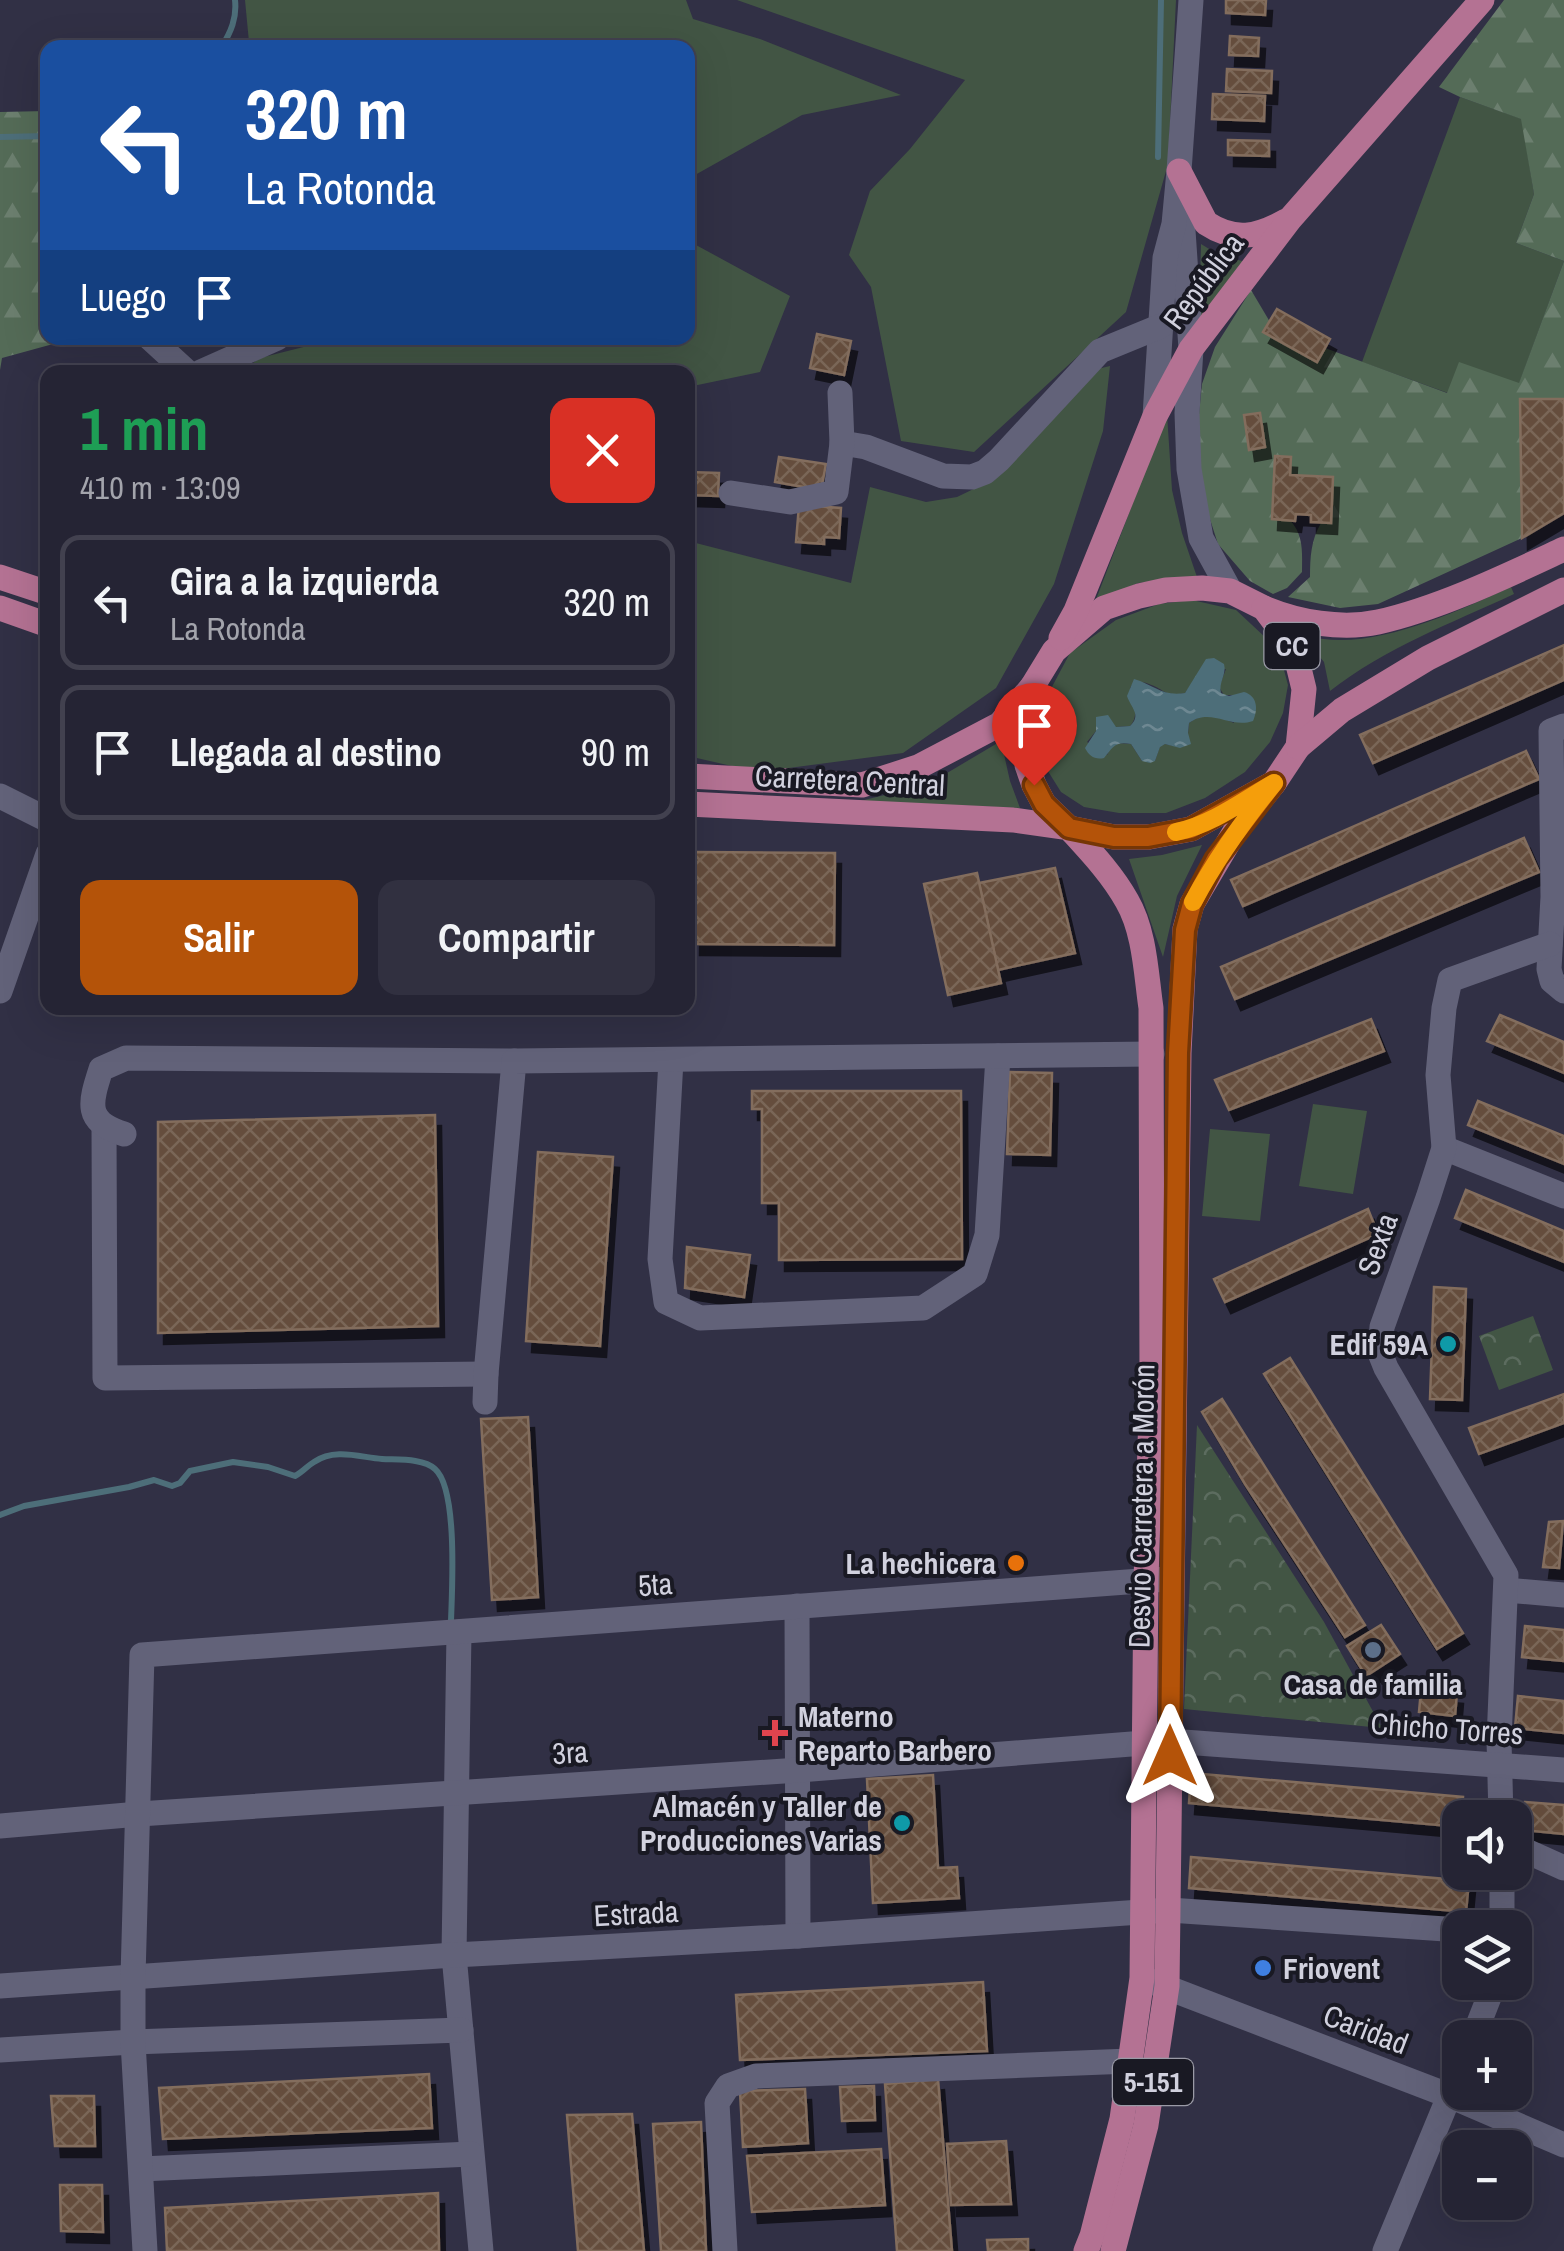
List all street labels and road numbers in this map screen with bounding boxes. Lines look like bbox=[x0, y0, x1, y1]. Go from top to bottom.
street label: República bbox=[1154, 224, 1252, 337]
road number: CC bbox=[1264, 623, 1320, 669]
street label: Carretera Central bbox=[754, 755, 946, 805]
street label: Sexta bbox=[1347, 1207, 1407, 1280]
street label: Desvio Carretera a Morón bbox=[1119, 1363, 1163, 1649]
street label: 5ta bbox=[637, 1563, 674, 1605]
street label: Chicho Torres bbox=[1369, 1703, 1525, 1753]
street label: 3ra bbox=[551, 1731, 589, 1773]
street label: Estrada bbox=[593, 1891, 680, 1935]
street label: Caridad bbox=[1318, 1995, 1414, 2063]
road number: 5-151 bbox=[1113, 2059, 1193, 2105]

